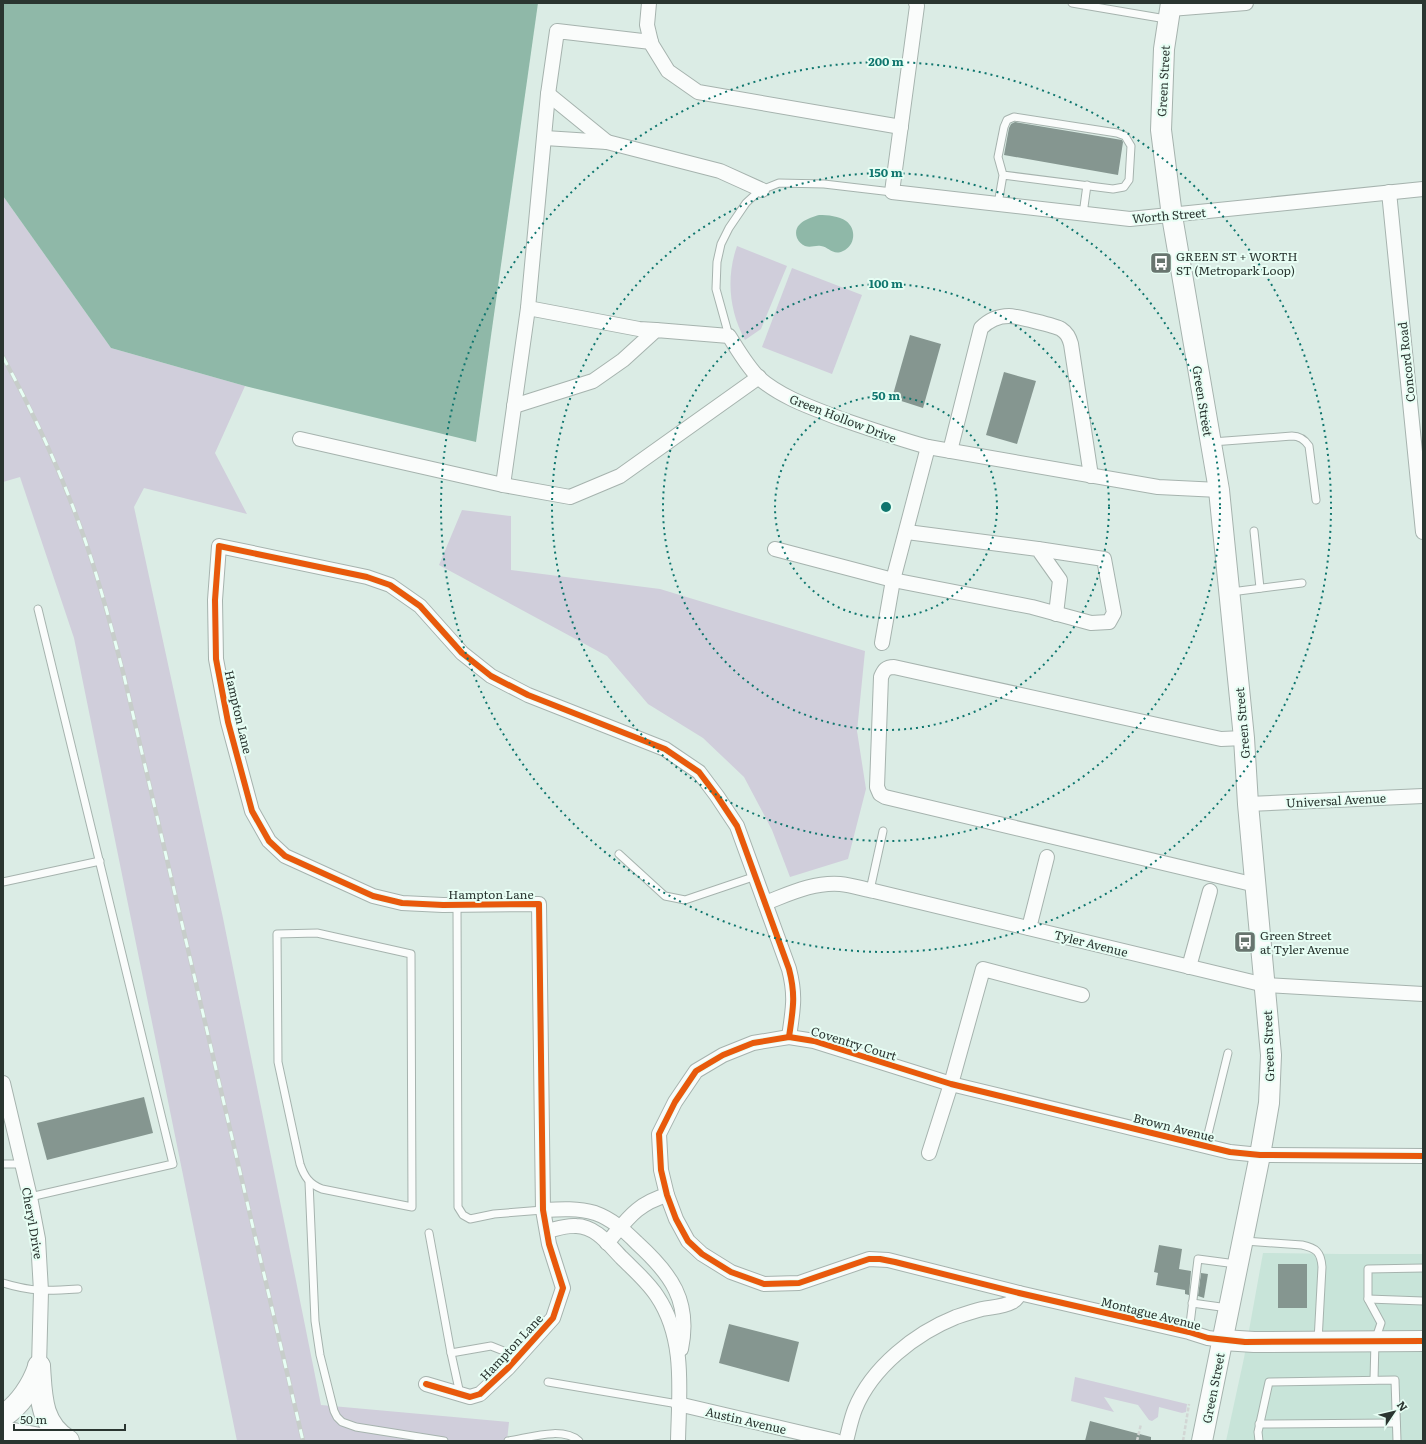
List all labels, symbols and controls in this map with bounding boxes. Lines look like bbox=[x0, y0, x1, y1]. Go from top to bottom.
street label: Green Street bbox=[1152, 45, 1174, 117]
text: 200 m bbox=[868, 52, 904, 70]
text: 150 m bbox=[869, 163, 903, 181]
street label: Worth Street bbox=[1131, 203, 1207, 227]
place label: GREEN ST + WORTH ST (Metropark Loop) bbox=[1176, 247, 1298, 279]
bus stop icon: GREEN ST + WORTH ST (Metropark Loop) bbox=[1148, 250, 1174, 276]
text: 100 m bbox=[869, 274, 903, 292]
street label: Concord Road bbox=[1393, 320, 1419, 403]
street label: Green Street bbox=[1189, 364, 1218, 438]
text: 50 m bbox=[872, 386, 900, 404]
street label: Green Hollow Drive bbox=[787, 389, 899, 447]
centre of rings bbox=[879, 500, 893, 514]
street label: Hampton Lane bbox=[221, 668, 257, 756]
street label: Green Street bbox=[1230, 686, 1254, 759]
street label: Universal Avenue bbox=[1286, 788, 1386, 812]
street label: Hampton Lane bbox=[448, 885, 534, 903]
street label: Tyler Avenue bbox=[1052, 925, 1130, 961]
place label: Green Street at Tyler Avenue bbox=[1260, 926, 1349, 958]
bus stop icon: Green Street at Tyler Avenue bbox=[1232, 929, 1258, 955]
street label: Green Street bbox=[1258, 1010, 1278, 1082]
street label: Coventry Court bbox=[809, 1021, 899, 1065]
street label: Brown Avenue bbox=[1131, 1108, 1217, 1146]
street label: Cheryl Drive bbox=[18, 1186, 48, 1260]
street label: Montague Avenue bbox=[1099, 1292, 1203, 1334]
street label: Hampton Lane bbox=[475, 1310, 547, 1384]
street label: Green Street bbox=[1197, 1351, 1229, 1425]
north arrow bbox=[1374, 1392, 1414, 1432]
text: N bbox=[1394, 1397, 1412, 1414]
street label: Austin Avenue bbox=[704, 1402, 788, 1438]
scale bar bbox=[14, 1406, 125, 1432]
text: 50 m bbox=[20, 1410, 47, 1428]

